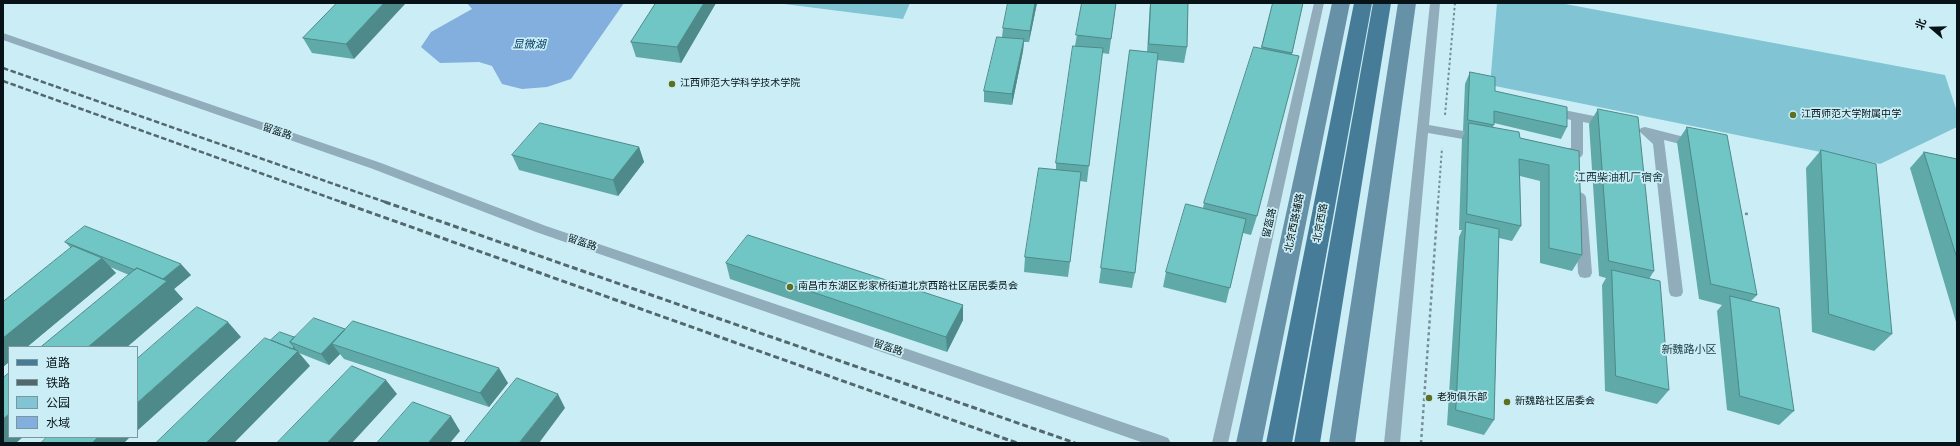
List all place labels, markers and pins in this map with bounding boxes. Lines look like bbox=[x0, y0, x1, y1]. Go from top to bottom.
place label: 江西师范大学科学技术学院 bbox=[680, 78, 800, 90]
marker: 江西师范大学科学技术学院 bbox=[667, 79, 677, 89]
place label: 江西师范大学附属中学 bbox=[1801, 109, 1901, 121]
marker: 江西师范大学附属中学 bbox=[1788, 110, 1798, 120]
place label: 南昌市东湖区彭家桥街道北京西路社区居民委员会 bbox=[798, 281, 1018, 293]
marker: 南昌市东湖区彭家桥街道北京西路社区居民委员会 bbox=[785, 282, 795, 292]
place label: 老狗俱乐部 bbox=[1437, 392, 1487, 404]
marker: 老狗俱乐部 bbox=[1424, 393, 1434, 403]
place label: 新魏路社区居委会 bbox=[1515, 396, 1595, 408]
marker: 新魏路社区居委会 bbox=[1502, 397, 1512, 407]

